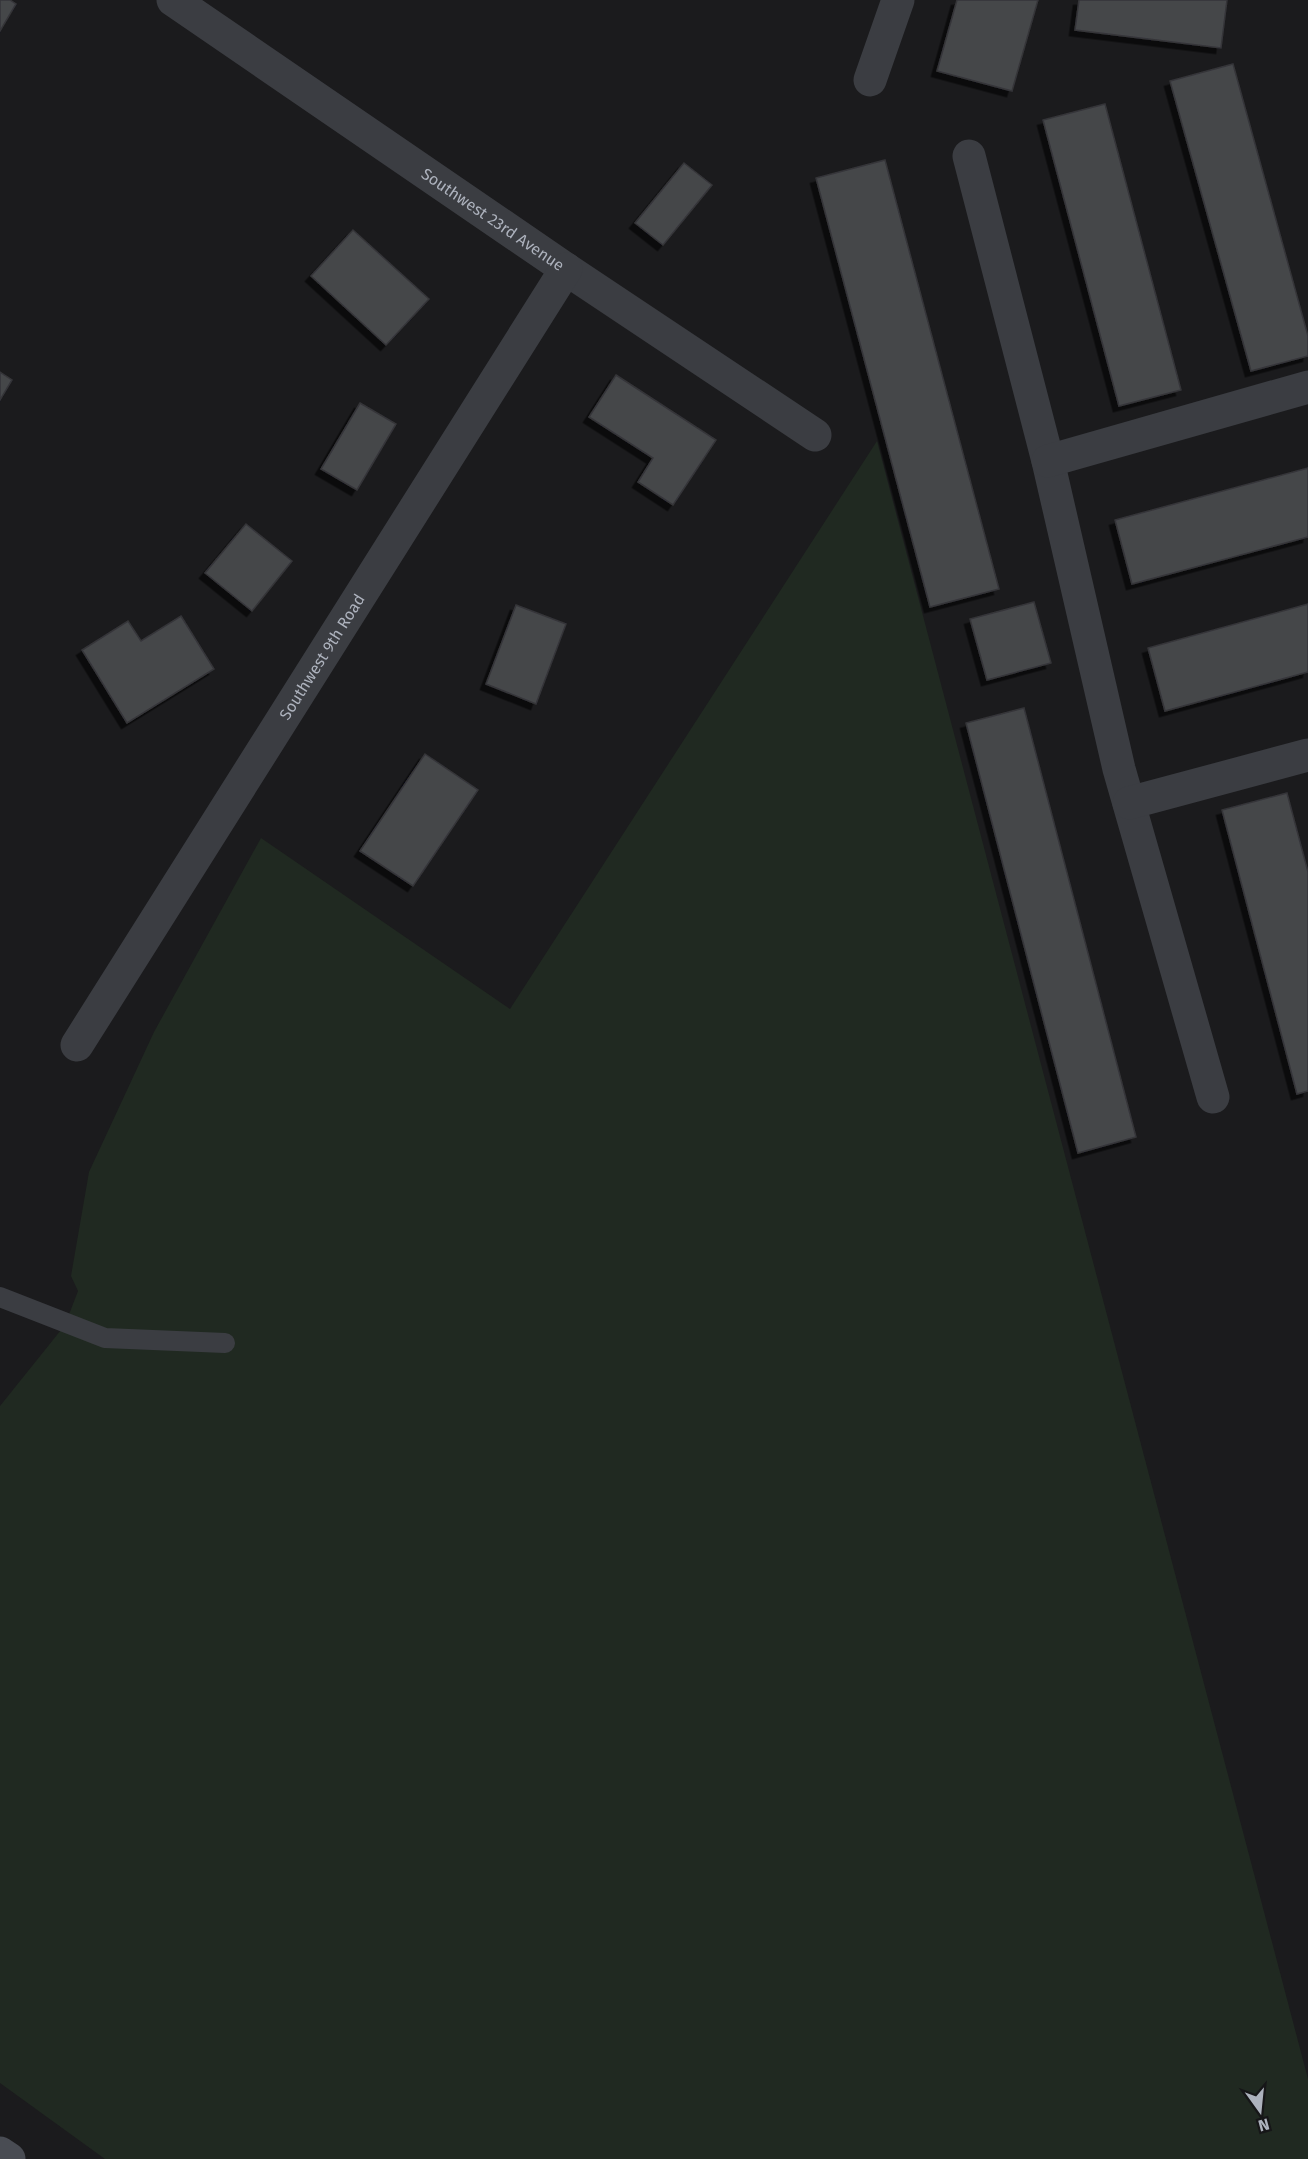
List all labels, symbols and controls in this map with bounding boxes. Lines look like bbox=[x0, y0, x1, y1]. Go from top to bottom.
street label: Southwest 23rd Avenue bbox=[418, 164, 568, 275]
street label: Southwest 9th Road bbox=[275, 590, 368, 723]
north arrow bbox=[1230, 2081, 1290, 2141]
text: N bbox=[1256, 2114, 1271, 2136]

